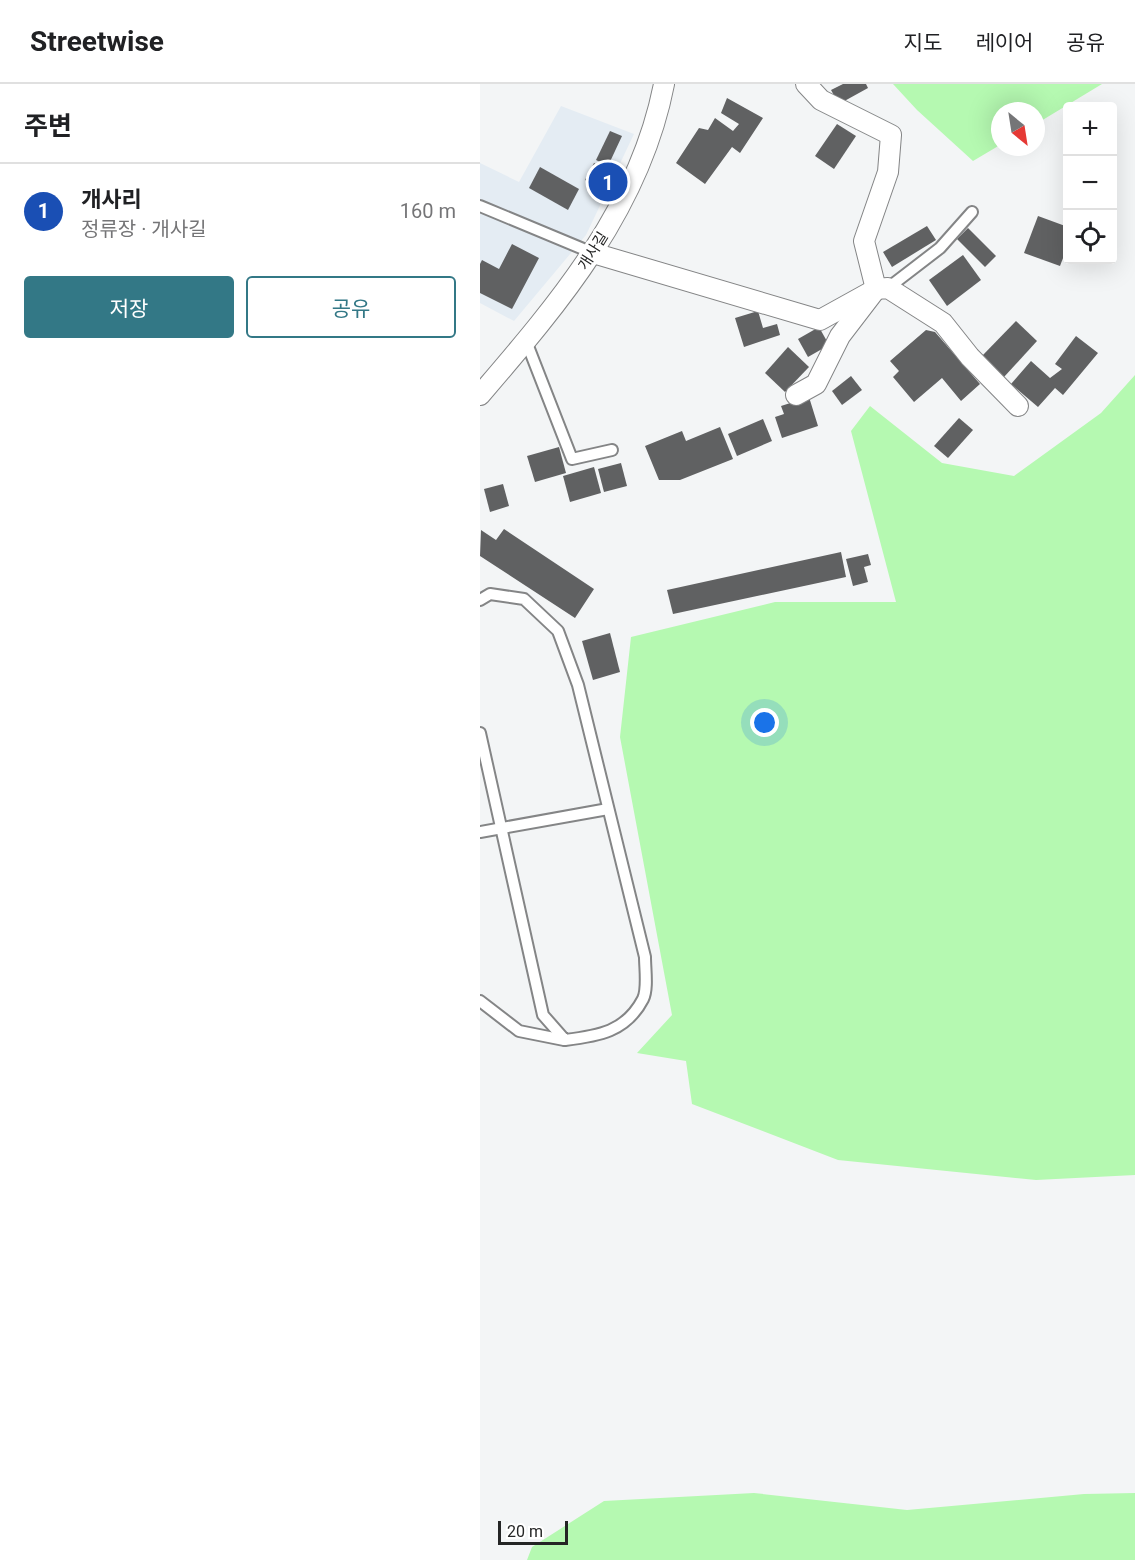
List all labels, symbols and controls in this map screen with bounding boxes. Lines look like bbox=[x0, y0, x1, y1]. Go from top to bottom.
text: Streetwise bbox=[30, 25, 164, 58]
text: 지도 bbox=[904, 31, 942, 55]
text: 레이어 bbox=[975, 31, 1033, 55]
text: 공유 bbox=[1066, 31, 1105, 55]
north arrow bbox=[991, 102, 1045, 156]
map controls bbox=[1063, 102, 1117, 264]
button: + bbox=[1063, 102, 1117, 156]
text: 주변 bbox=[24, 111, 72, 141]
button: − bbox=[1063, 156, 1117, 210]
pin: 1 bbox=[588, 160, 628, 204]
text: 개사리 bbox=[81, 187, 142, 212]
text: 1 bbox=[38, 199, 49, 223]
text: 160 m bbox=[400, 199, 456, 223]
button: locate bbox=[1063, 210, 1117, 264]
text: 정류장 · 개사길 bbox=[81, 217, 207, 241]
street label: 개사길 bbox=[574, 229, 612, 273]
button: 저장 bbox=[24, 276, 234, 338]
button: 공유 bbox=[246, 276, 456, 338]
your location bbox=[750, 708, 779, 737]
scale bar bbox=[498, 1518, 568, 1546]
text: 20 m bbox=[507, 1522, 543, 1541]

